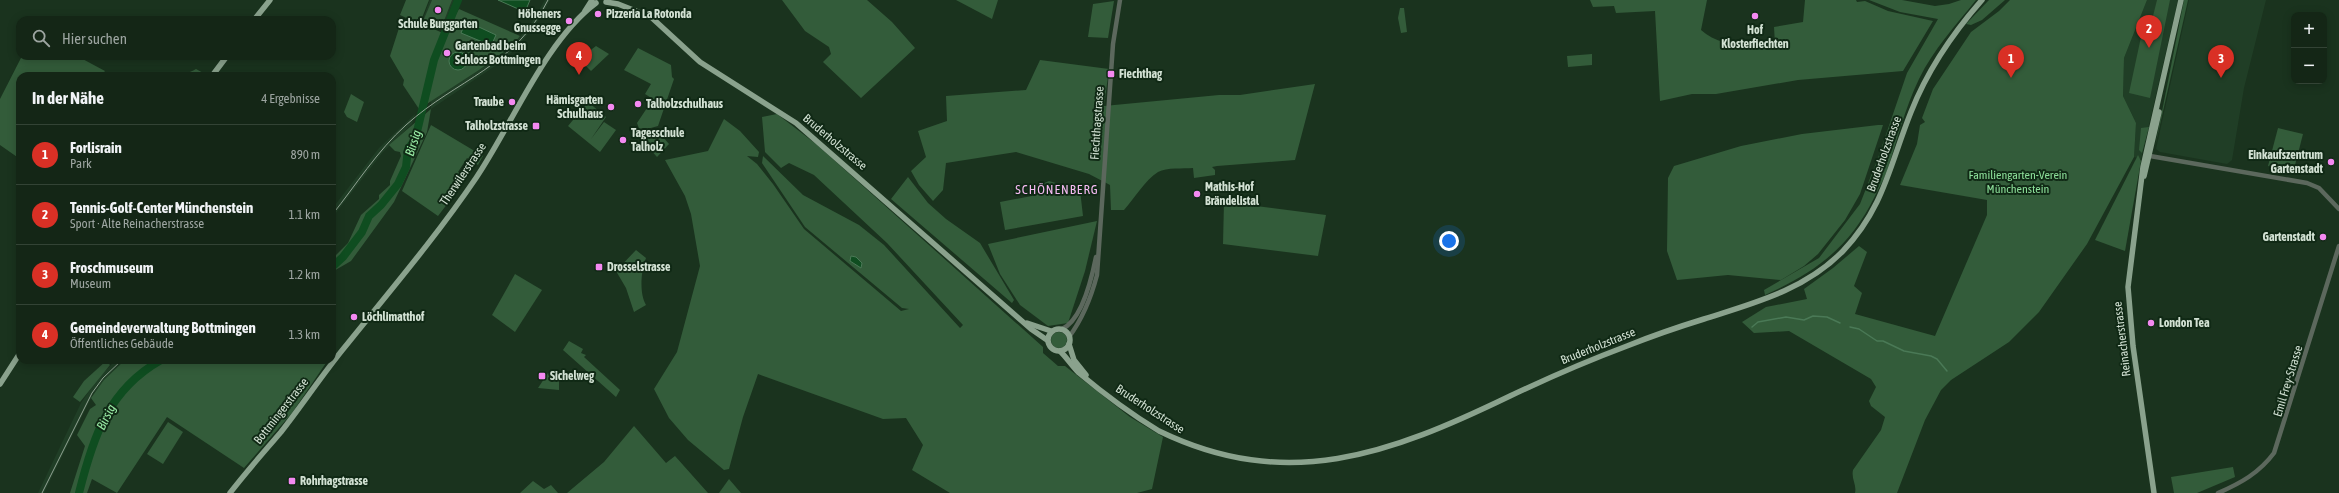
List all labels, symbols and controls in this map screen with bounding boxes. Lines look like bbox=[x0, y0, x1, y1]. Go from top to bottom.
marker: Schule Burggarten bbox=[433, 5, 443, 15]
place label: Höheners Gnussegge bbox=[514, 7, 562, 35]
place label: Pizzeria La Rotonda bbox=[606, 7, 692, 21]
marker: Pizzeria La Rotonda bbox=[593, 9, 603, 19]
marker: Hof Klosterfiechten bbox=[1750, 11, 1760, 21]
map controls bbox=[2291, 12, 2327, 84]
button: + bbox=[2291, 12, 2327, 48]
pin: 2 bbox=[2136, 15, 2162, 48]
search box bbox=[16, 16, 336, 60]
marker: Höheners Gnussegge bbox=[564, 16, 574, 26]
place label: Schule Burggarten bbox=[398, 17, 478, 31]
place label: Hof Klosterfiechten bbox=[1721, 23, 1789, 51]
icon: search bbox=[30, 27, 52, 49]
text: Hier suchen bbox=[62, 30, 127, 47]
place label: Gartenbad beim Schloss Bottmingen bbox=[455, 39, 541, 67]
pin: 4 bbox=[566, 42, 592, 75]
pin: 1 bbox=[1998, 45, 2024, 78]
pin: 3 bbox=[2208, 45, 2234, 78]
marker: Gartenbad beim Schloss Bottmingen bbox=[442, 48, 452, 58]
button: − bbox=[2291, 48, 2327, 84]
place label: Fiechthag bbox=[1119, 67, 1163, 81]
marker: Fiechthag bbox=[1106, 69, 1116, 79]
street label: Fiechthagstrasse bbox=[1087, 86, 1107, 160]
text: In der Nähe bbox=[32, 88, 104, 108]
text: 4 Ergebnisse bbox=[261, 91, 320, 106]
place label: Hämisgarten Schulhaus bbox=[546, 93, 604, 121]
place label: Traube bbox=[474, 95, 505, 109]
marker: Traube bbox=[507, 97, 517, 107]
place label: Talholzschulhaus bbox=[646, 97, 724, 111]
marker: Talholzschulhaus bbox=[633, 99, 643, 109]
marker: Hämisgarten Schulhaus bbox=[606, 102, 616, 112]
street label: Bruderholzstrasse bbox=[800, 111, 870, 173]
street label: Bruderholzstrasse bbox=[1864, 114, 1904, 194]
place label: Talholzstrasse bbox=[465, 119, 529, 133]
marker: Talholzstrasse bbox=[531, 121, 541, 131]
place label: Tagesschule Talholz bbox=[631, 126, 685, 154]
water label: Birsig bbox=[402, 128, 424, 158]
marker: Tagesschule Talholz bbox=[618, 135, 628, 145]
text: Forlisrain bbox=[70, 139, 122, 156]
street label: Therwilerstrasse bbox=[437, 140, 489, 208]
text: 1 bbox=[42, 147, 48, 162]
text: 890 m bbox=[291, 147, 320, 162]
place label: Einkaufszentrum Gartenstadt bbox=[2248, 148, 2324, 176]
text: Park bbox=[70, 156, 92, 171]
marker: Einkaufszentrum Gartenstadt bbox=[2326, 157, 2336, 167]
park label: Familiengarten-Verein Münchenstein bbox=[1969, 168, 2067, 196]
place label: Mathis-Hof Brändelistal bbox=[1205, 180, 1260, 208]
district label: SCHÖNENBERG bbox=[1015, 182, 1099, 197]
marker: Mathis-Hof Brändelistal bbox=[1192, 189, 1202, 199]
text: Tennis-Golf-Center Münchenstein bbox=[70, 199, 253, 216]
text: 2 bbox=[42, 207, 48, 222]
text: 1.1 km bbox=[289, 207, 320, 222]
text: Sport · Alte Reinacherstrasse bbox=[70, 216, 204, 231]
place label: Gartenstadt bbox=[2263, 230, 2316, 244]
your location bbox=[1439, 231, 1459, 251]
marker: Gartenstadt bbox=[2318, 232, 2328, 242]
text: Froschmuseum bbox=[70, 259, 154, 276]
place label: Drosselstrasse bbox=[607, 260, 671, 274]
marker: Drosselstrasse bbox=[594, 262, 604, 272]
text: 3 bbox=[42, 267, 48, 282]
text: 1.2 km bbox=[289, 267, 320, 282]
text: Museum bbox=[70, 276, 111, 291]
street label: Reinacherstrasse bbox=[2110, 301, 2134, 377]
place label: Löchlimatthof bbox=[362, 310, 425, 324]
marker: Löchlimatthof bbox=[349, 312, 359, 322]
place label: London Tea bbox=[2159, 316, 2210, 330]
marker: London Tea bbox=[2146, 318, 2156, 328]
text: Gemeindeverwaltung Bottmingen bbox=[70, 319, 256, 336]
street label: Bruderholzstrasse bbox=[1559, 325, 1637, 367]
text: 4 bbox=[42, 327, 48, 342]
text: 1.3 km bbox=[289, 327, 320, 342]
text: Öffentliches Gebäude bbox=[70, 336, 174, 351]
street label: Emil Frey-Strasse bbox=[2270, 344, 2306, 418]
place label: Sichelweg bbox=[550, 369, 595, 383]
marker: Sichelweg bbox=[537, 371, 547, 381]
street label: Bottmingerstrasse bbox=[251, 375, 311, 447]
street label: Bruderholzstrasse bbox=[1113, 382, 1187, 436]
water label: Birsig bbox=[93, 402, 119, 432]
place label: Rohrhagstrasse bbox=[300, 474, 369, 488]
marker: Rohrhagstrasse bbox=[287, 476, 297, 486]

